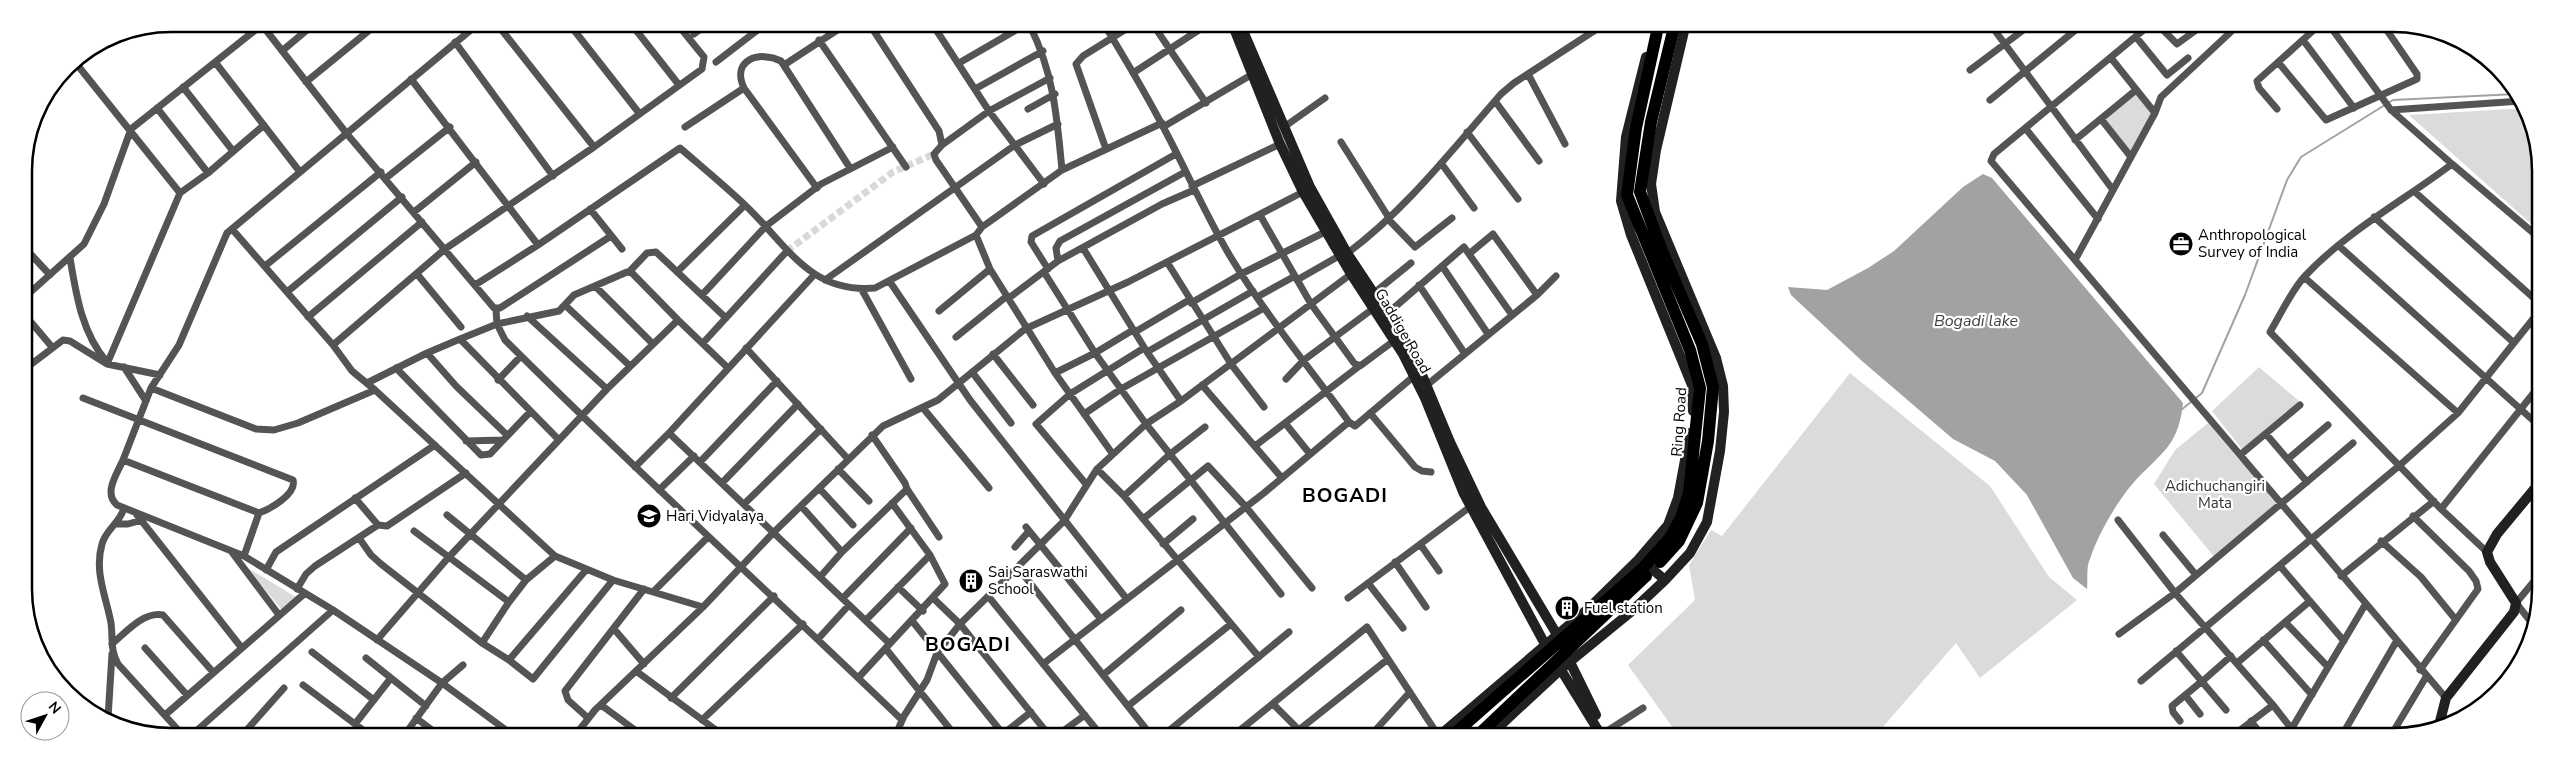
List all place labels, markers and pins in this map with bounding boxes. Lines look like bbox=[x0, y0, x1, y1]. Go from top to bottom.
place label: Anthropological Survey of India bbox=[2198, 225, 2307, 262]
office icon: Anthropological Survey of India bbox=[2168, 231, 2194, 257]
school or university icon: Hari Vidyalaya bbox=[636, 503, 662, 529]
place label: Hari Vidyalaya bbox=[666, 506, 764, 526]
place label: Sai Saraswathi School bbox=[988, 562, 1088, 599]
building icon: Sai Saraswathi School bbox=[958, 568, 984, 594]
building icon: Fuel station bbox=[1554, 595, 1580, 621]
place label: Fuel station bbox=[1584, 598, 1663, 618]

